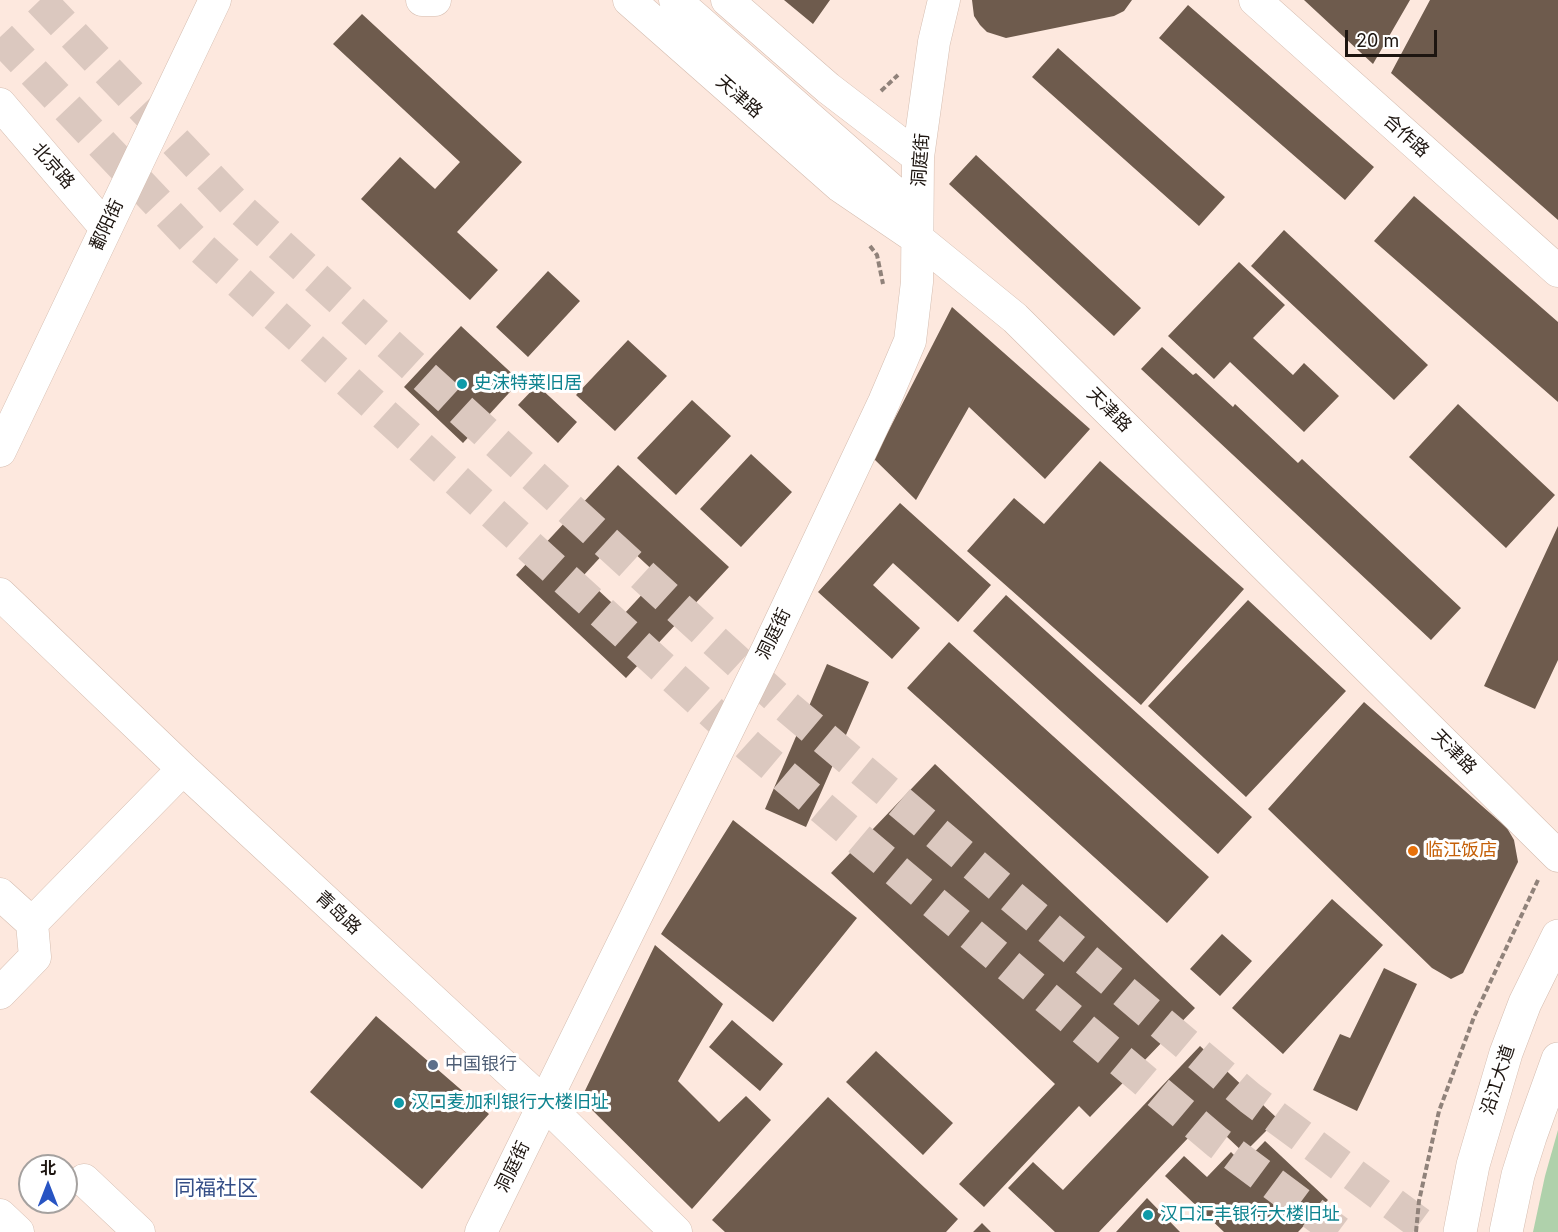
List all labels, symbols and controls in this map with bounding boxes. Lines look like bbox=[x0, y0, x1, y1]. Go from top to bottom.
scale bar bbox=[1348, 18, 1440, 56]
text: 20 m bbox=[1356, 30, 1399, 51]
street label: 天津路 bbox=[712, 71, 766, 123]
street label: 合作路 bbox=[1379, 110, 1433, 162]
street label: 洞庭街 bbox=[908, 132, 934, 188]
street label: 北京路 bbox=[27, 139, 79, 193]
street label: 鄱阳街 bbox=[86, 196, 128, 254]
place label: 史沫特莱旧居 bbox=[474, 373, 582, 395]
marker: 史沫特莱旧居 bbox=[455, 377, 469, 391]
street label: 天津路 bbox=[1082, 383, 1136, 437]
street label: 洞庭街 bbox=[752, 605, 796, 663]
street label: 天津路 bbox=[1427, 725, 1481, 779]
place label: 临江饭店 bbox=[1425, 840, 1497, 862]
marker: 临江饭店 bbox=[1406, 844, 1420, 858]
street label: 青岛路 bbox=[311, 887, 365, 939]
street label: 沿江大道 bbox=[1477, 1042, 1519, 1118]
place label: 中国银行 bbox=[445, 1054, 517, 1076]
marker: 中国银行 bbox=[426, 1058, 440, 1072]
place label: 汉口麦加利银行大楼旧址 bbox=[411, 1092, 609, 1114]
marker: 汉口麦加利银行大楼旧址 bbox=[392, 1096, 406, 1110]
street label: 洞庭街 bbox=[491, 1138, 535, 1196]
north arrow bbox=[18, 1154, 78, 1214]
text: 北 bbox=[40, 1158, 56, 1178]
district label: 同福社区 bbox=[174, 1176, 258, 1202]
place label: 汉口汇丰银行大楼旧址 bbox=[1160, 1204, 1340, 1226]
marker: 汉口汇丰银行大楼旧址 bbox=[1141, 1208, 1155, 1222]

